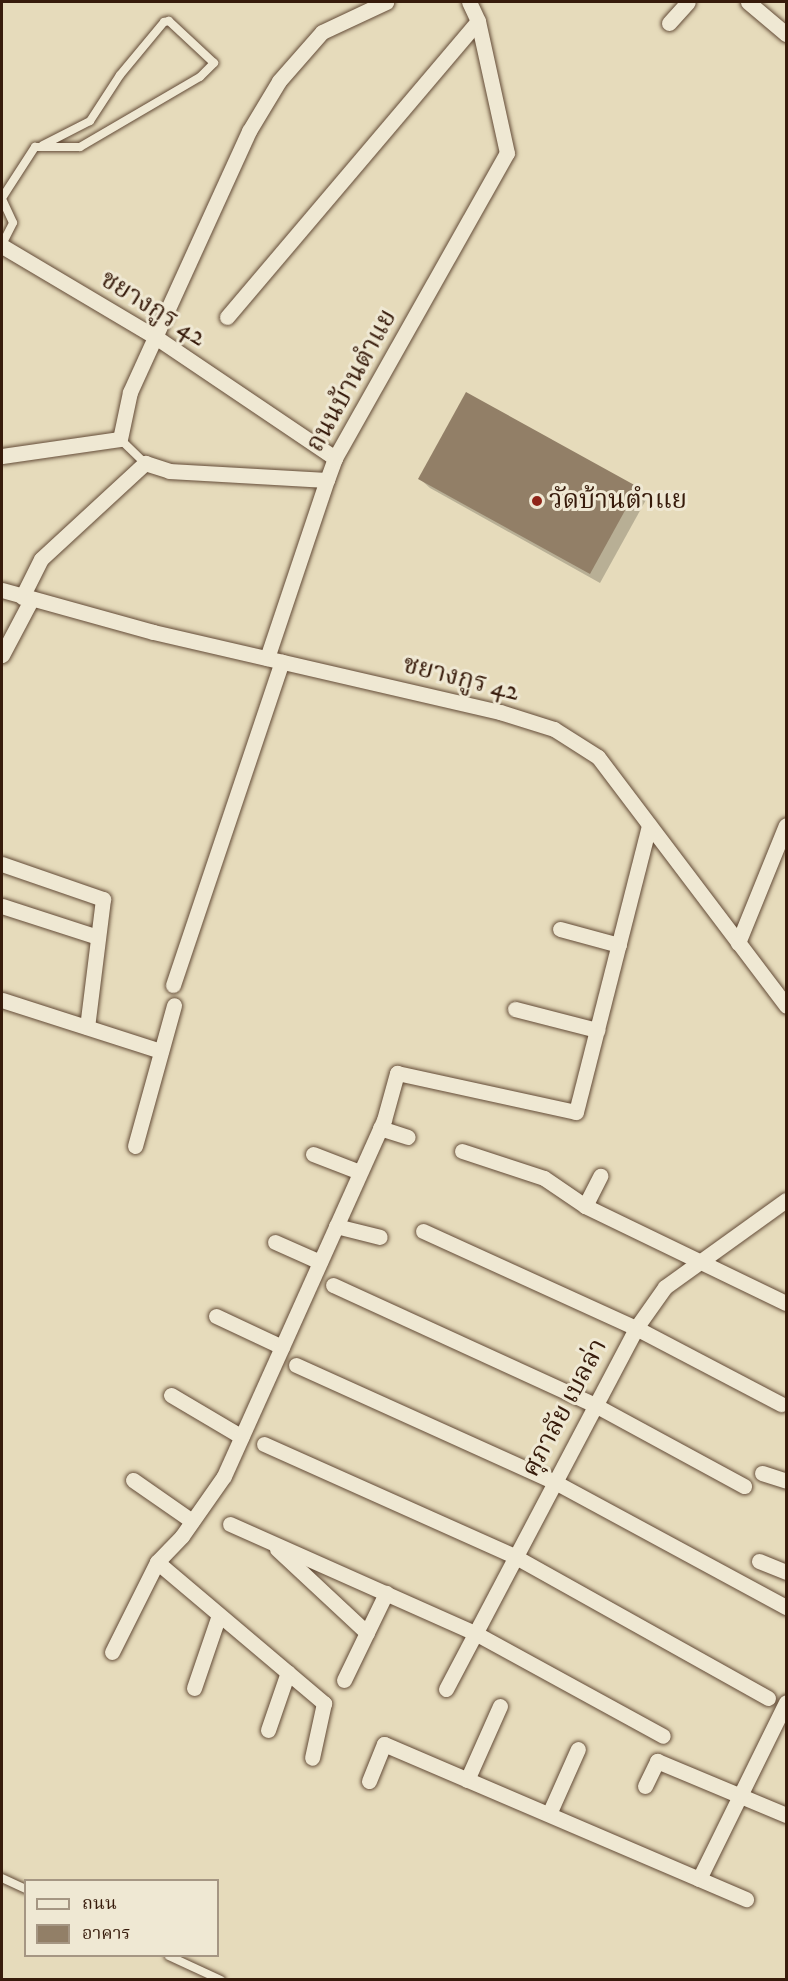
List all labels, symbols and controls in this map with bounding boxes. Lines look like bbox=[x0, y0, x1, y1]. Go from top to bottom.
street label: ชยางกูร 42 bbox=[95, 264, 211, 354]
street label: ถนนบ้านตำแย bbox=[300, 304, 404, 458]
place label: วัดบ้านตำแย bbox=[549, 485, 687, 517]
marker: วัดบ้านตำแย bbox=[530, 494, 544, 508]
street label: ชยางกูร 42 bbox=[400, 650, 522, 708]
street label: ศุภาลัย เบลล่า bbox=[515, 1333, 615, 1483]
legend bbox=[24, 1879, 219, 1957]
text: ถนน bbox=[82, 1893, 117, 1915]
text: อาคาร bbox=[82, 1923, 131, 1945]

